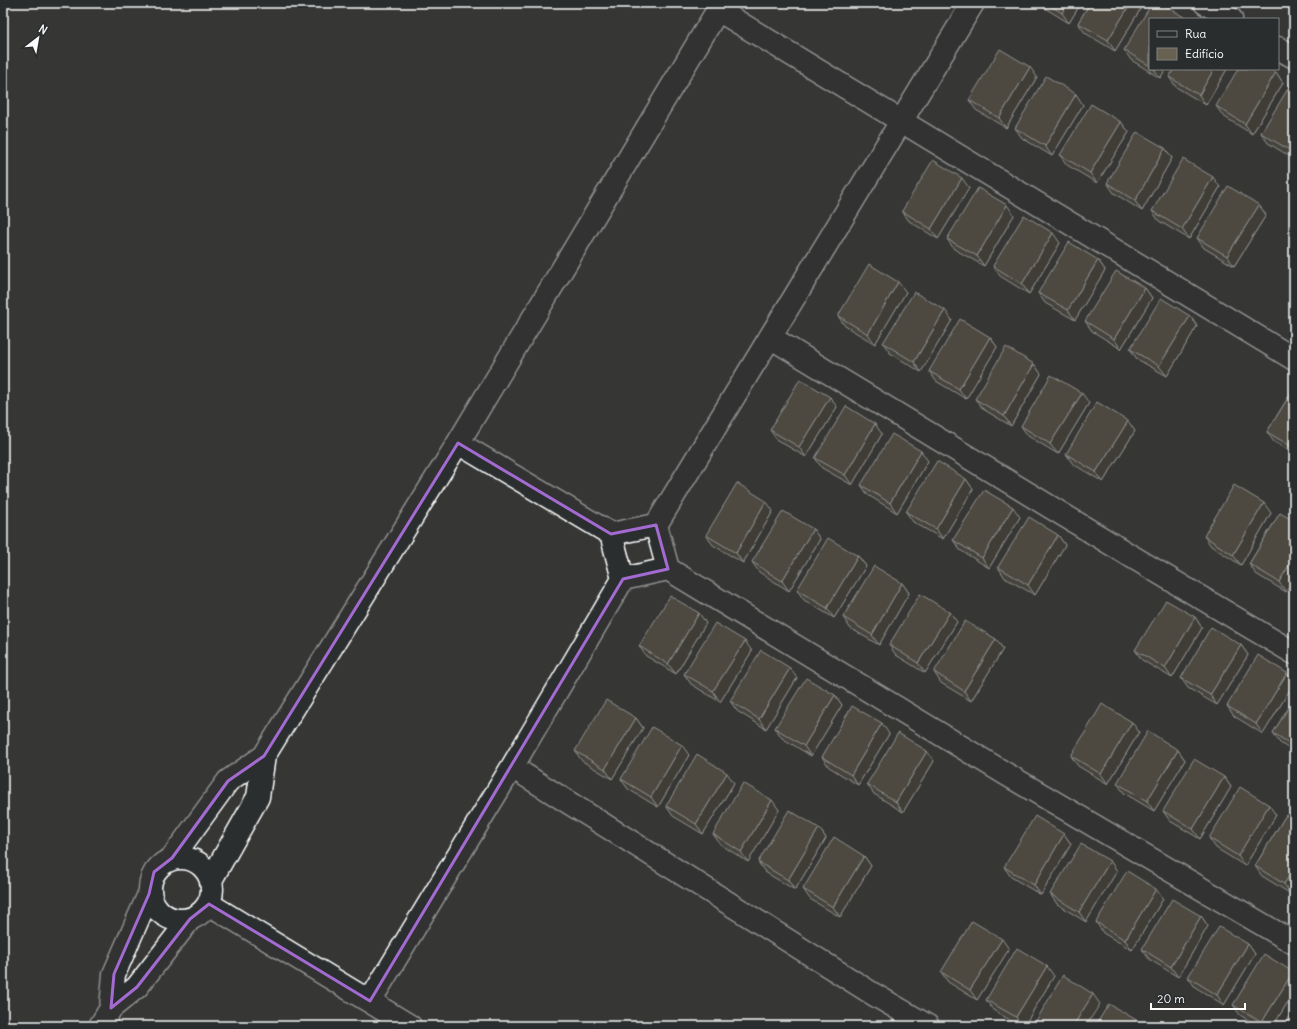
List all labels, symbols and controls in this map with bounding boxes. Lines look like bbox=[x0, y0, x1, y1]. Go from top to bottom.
north arrow bbox=[18, 18, 58, 58]
legend bbox=[1149, 18, 1279, 70]
text: N bbox=[36, 21, 50, 37]
text: Rua bbox=[1185, 26, 1207, 41]
text: Edifício bbox=[1185, 46, 1224, 61]
scale bar bbox=[1151, 985, 1245, 1011]
text: 20 m bbox=[1157, 991, 1185, 1006]

